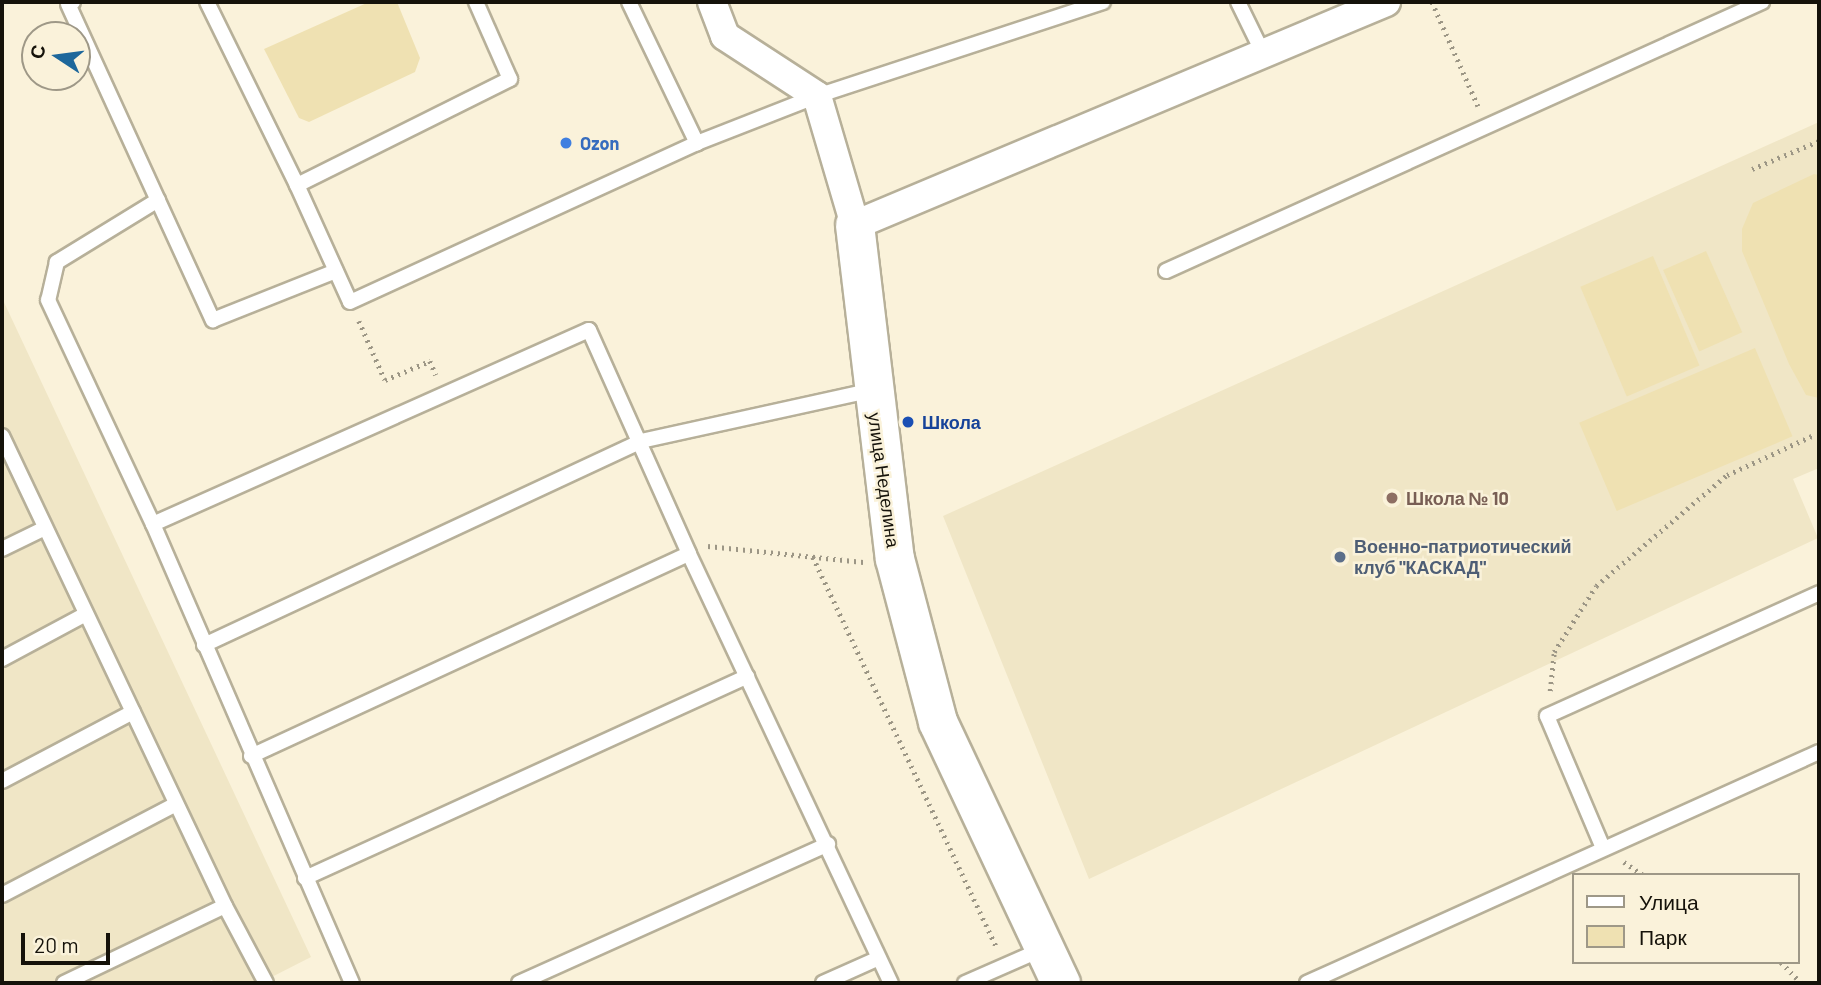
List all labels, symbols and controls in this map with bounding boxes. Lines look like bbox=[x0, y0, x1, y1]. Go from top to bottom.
north arrow bbox=[21, 21, 91, 91]
text: С bbox=[24, 42, 50, 61]
place label: Ozon bbox=[580, 132, 619, 154]
marker: Ozon bbox=[558, 135, 574, 151]
street label: улица Неделина bbox=[864, 411, 904, 549]
place label: Школа bbox=[922, 411, 981, 433]
marker: Школа bbox=[900, 414, 916, 430]
place label: Школа № 10 bbox=[1406, 487, 1509, 509]
marker: Школа № 10 bbox=[1384, 490, 1400, 506]
place label: Военно-патриотический клуб "КАСКАД" bbox=[1354, 536, 1572, 578]
marker: Военно-патриотический клуб "КАСКАД" bbox=[1332, 549, 1348, 565]
legend bbox=[1573, 873, 1800, 964]
text: Улица bbox=[1639, 889, 1699, 914]
scale bar bbox=[24, 918, 114, 962]
text: Парк bbox=[1639, 924, 1687, 949]
text: 20 m bbox=[34, 932, 79, 957]

